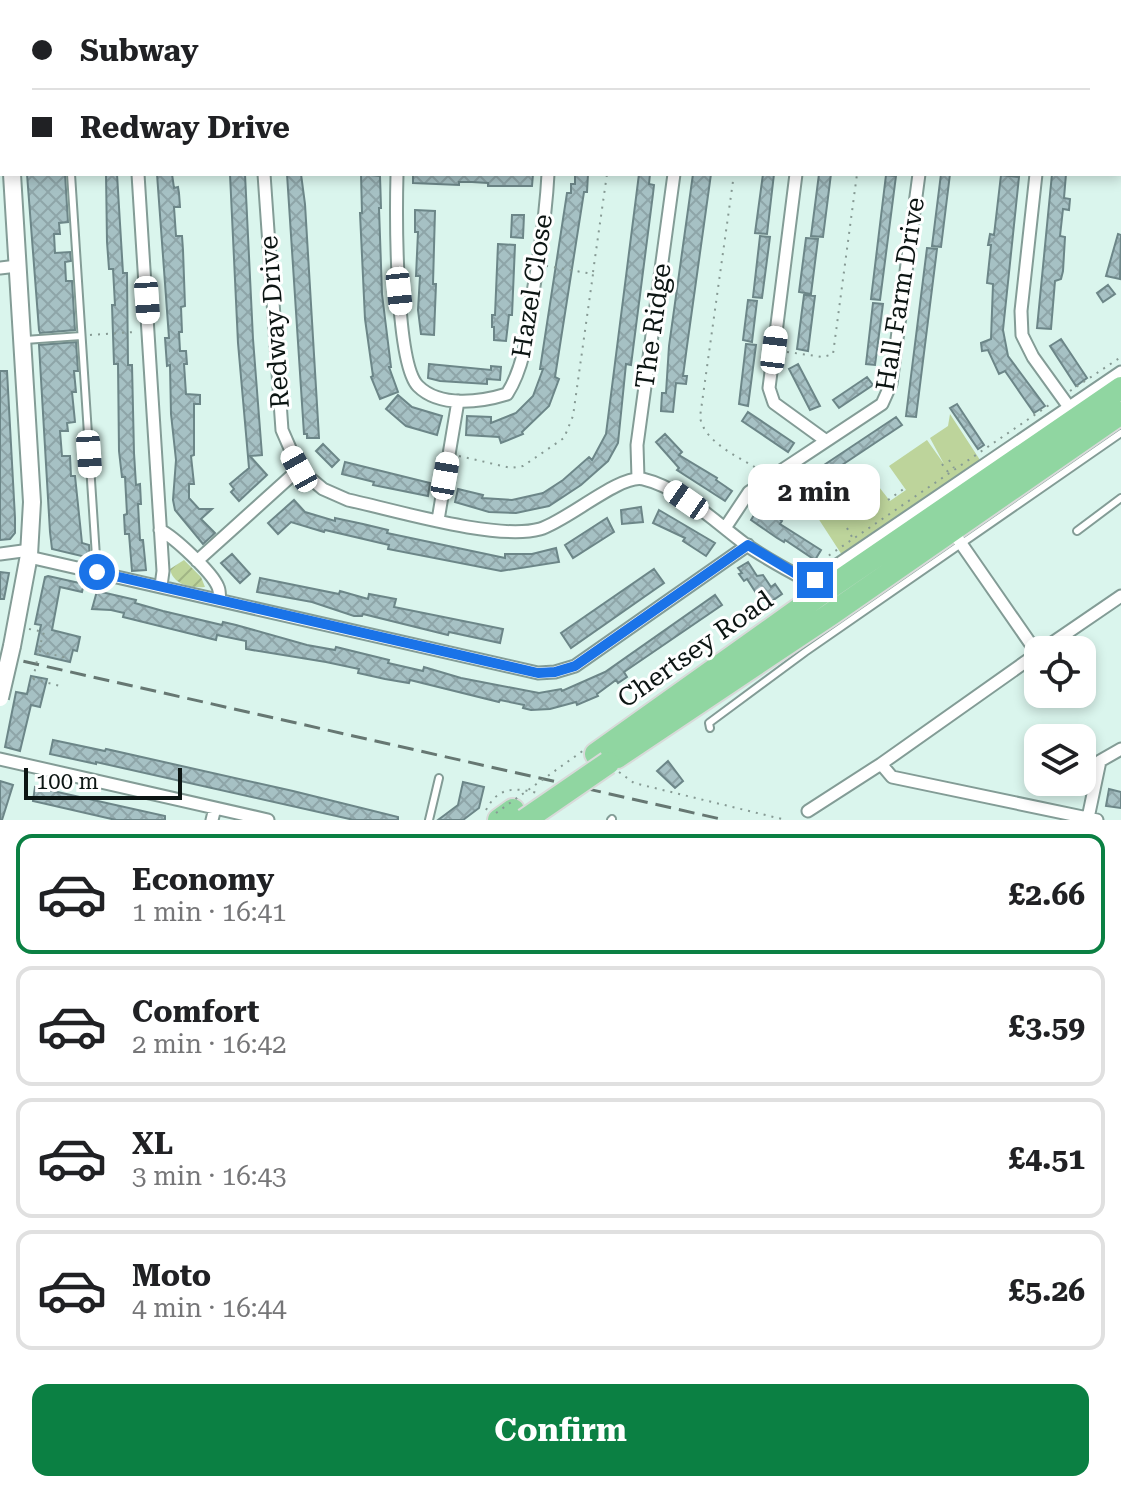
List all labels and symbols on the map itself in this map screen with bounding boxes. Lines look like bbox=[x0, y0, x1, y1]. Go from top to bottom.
street label: Hall Farm Drive bbox=[870, 195, 930, 393]
street label: Hazel Close bbox=[506, 212, 558, 360]
street label: Redway Drive bbox=[253, 235, 295, 409]
street label: The Ridge bbox=[629, 261, 677, 391]
car bbox=[385, 266, 413, 316]
car bbox=[133, 275, 161, 325]
car bbox=[759, 325, 789, 375]
car bbox=[75, 429, 103, 479]
car bbox=[277, 442, 321, 496]
car bbox=[429, 450, 461, 502]
callout: 2 min bbox=[749, 464, 881, 520]
car bbox=[659, 476, 713, 524]
route start bbox=[79, 554, 115, 590]
route end bbox=[797, 562, 833, 598]
street label: Chertsey Road bbox=[612, 584, 779, 714]
scale bar bbox=[24, 764, 182, 800]

